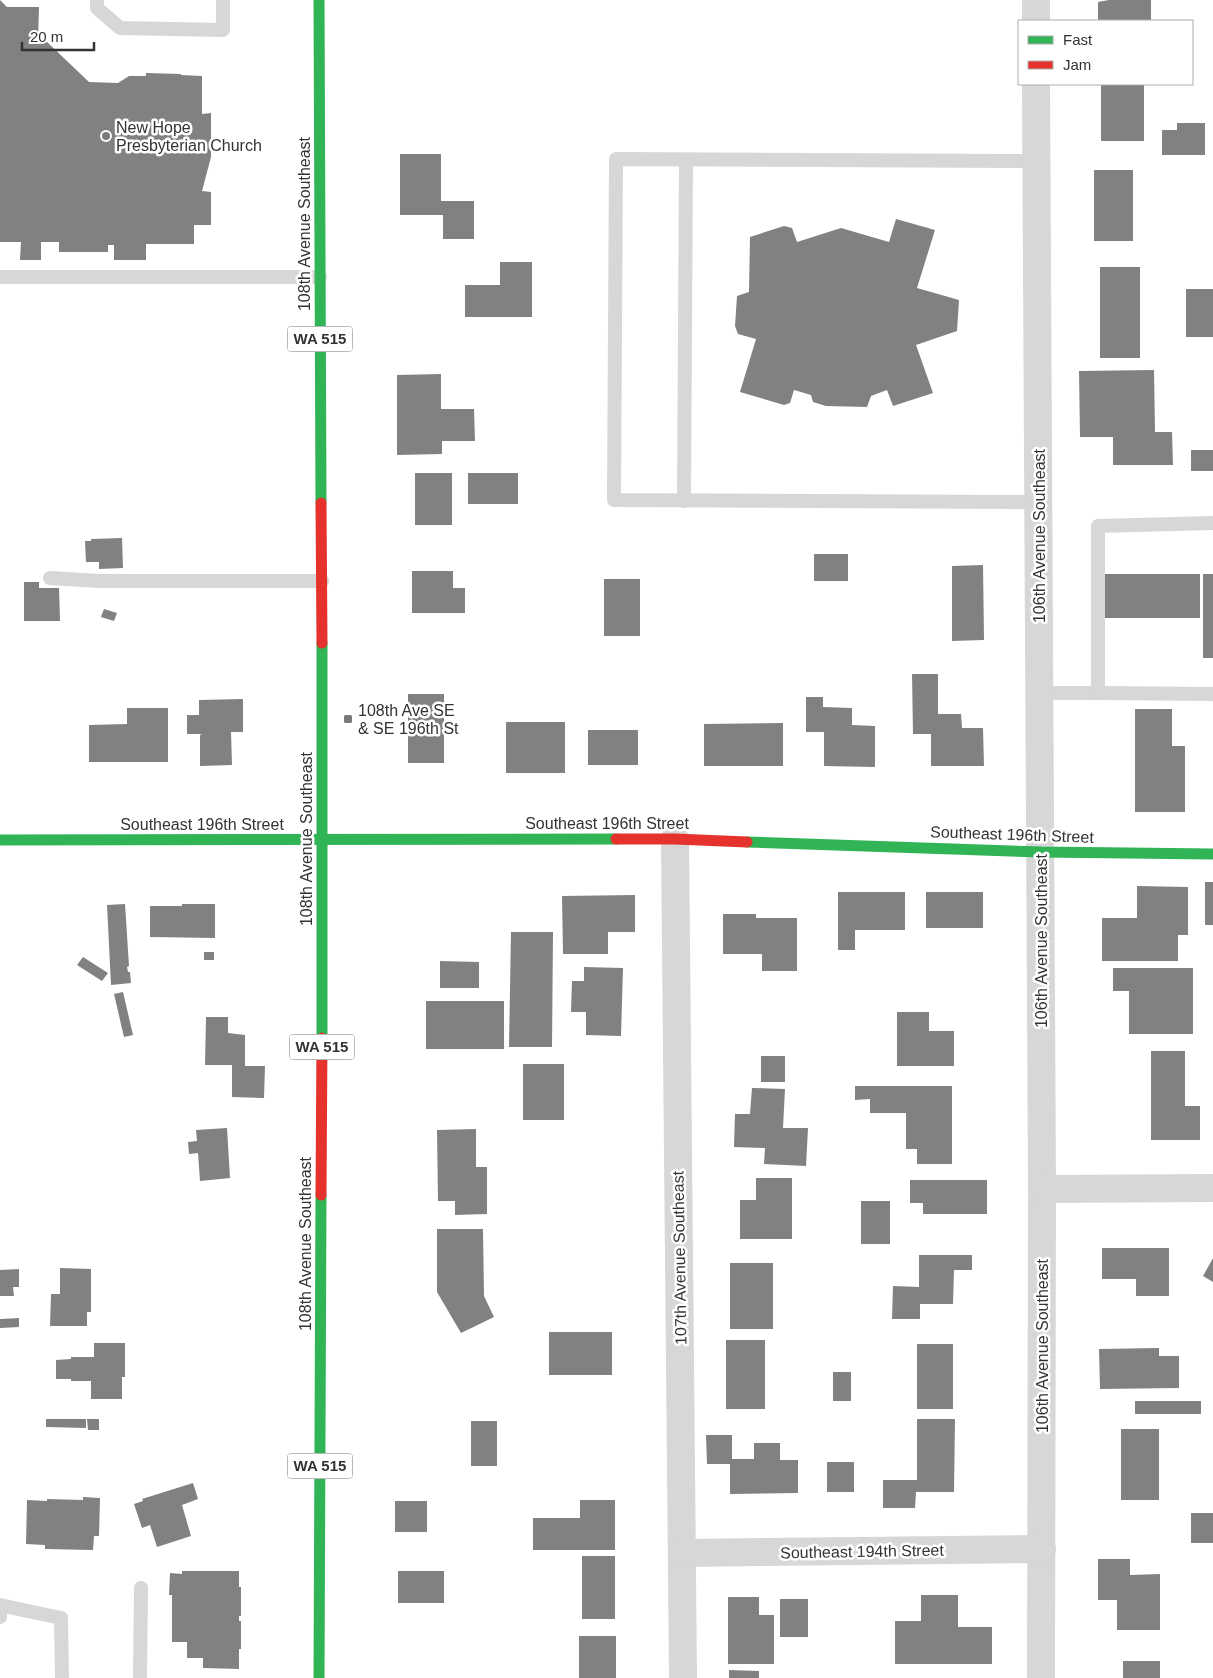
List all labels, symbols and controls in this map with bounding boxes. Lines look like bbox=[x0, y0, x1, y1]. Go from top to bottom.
scale bar bbox=[22, 20, 95, 52]
legend bbox=[1018, 20, 1193, 85]
text: 20 m bbox=[30, 28, 63, 45]
text: Fast bbox=[1063, 31, 1093, 48]
text: Jam bbox=[1063, 56, 1091, 73]
place label: New Hope Presbyterian Church bbox=[116, 119, 262, 154]
marker: New Hope Presbyterian Church bbox=[100, 130, 112, 142]
street label: 108th Avenue Southeast bbox=[296, 136, 313, 311]
road number: WA 515 bbox=[288, 326, 352, 352]
street label: 106th Avenue Southeast bbox=[1031, 448, 1048, 623]
place label: 108th Ave SE & SE 196th St bbox=[358, 702, 459, 737]
marker: 108th Ave SE & SE 196th St bbox=[342, 713, 354, 725]
street label: 108th Avenue Southeast bbox=[298, 751, 315, 926]
street label: Southeast 196th Street bbox=[525, 815, 689, 832]
street label: Southeast 196th Street bbox=[120, 816, 284, 833]
street label: Southeast 196th Street bbox=[930, 823, 1095, 846]
street label: 106th Avenue Southeast bbox=[1033, 853, 1050, 1028]
road number: WA 515 bbox=[290, 1034, 354, 1060]
street label: 108th Avenue Southeast bbox=[297, 1156, 314, 1331]
street label: 107th Avenue Southeast bbox=[669, 1170, 690, 1345]
street label: 106th Avenue Southeast bbox=[1034, 1258, 1051, 1433]
road number: WA 515 bbox=[288, 1454, 352, 1478]
street label: Southeast 194th Street bbox=[780, 1542, 945, 1561]

